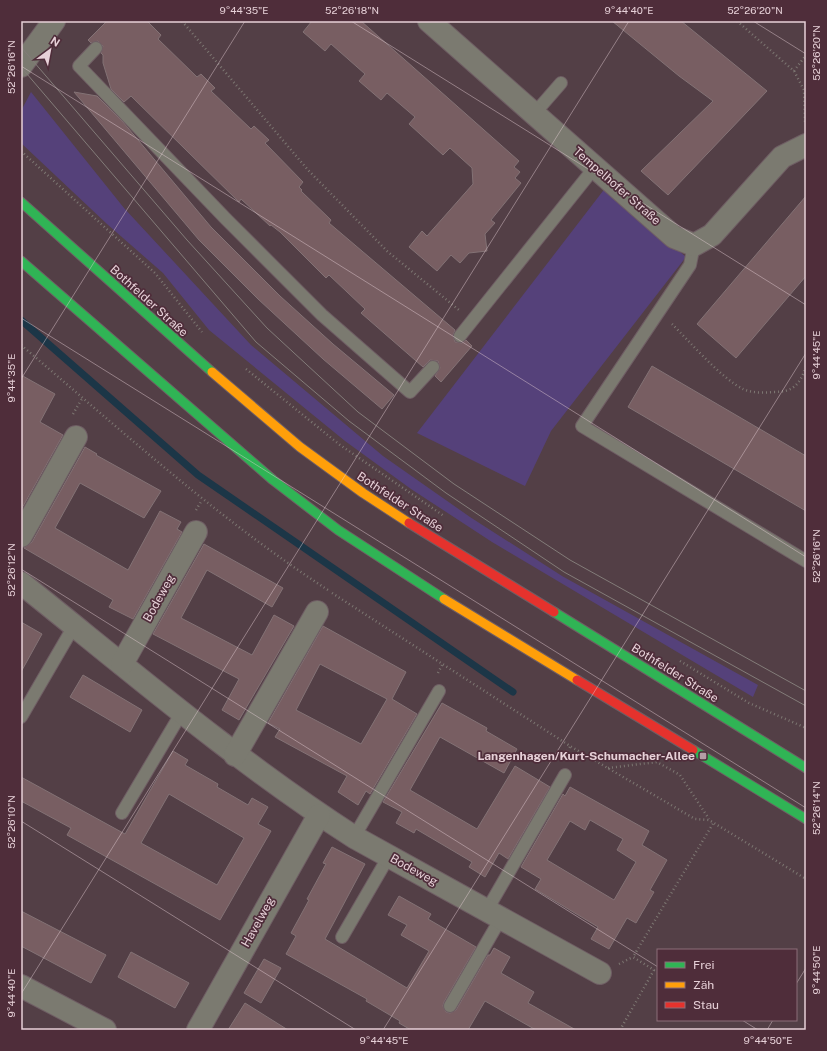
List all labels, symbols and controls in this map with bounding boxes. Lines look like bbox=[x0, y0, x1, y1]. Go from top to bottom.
text: 9°44'35"E bbox=[219, 4, 269, 16]
text: 52°26'18"N bbox=[325, 4, 379, 16]
text: 9°44'40"E bbox=[605, 4, 653, 16]
text: 52°26'20"N bbox=[727, 4, 783, 16]
text: 52°26'20"N bbox=[810, 25, 822, 81]
north arrow bbox=[30, 30, 70, 70]
text: N bbox=[48, 34, 62, 49]
text: 52°26'16"N bbox=[5, 40, 17, 94]
street label: Tempelhofer Straße bbox=[571, 144, 664, 228]
street label: Bothfelder Straße bbox=[107, 262, 191, 340]
text: 9°44'45"E bbox=[810, 331, 822, 380]
text: 9°44'35"E bbox=[5, 353, 17, 403]
street label: Bothfelder Straße bbox=[354, 469, 446, 535]
text: 52°26'16"N bbox=[810, 529, 822, 583]
text: 52°26'12"N bbox=[5, 543, 17, 597]
street label: Bodeweg bbox=[140, 572, 178, 624]
street label: Bothfelder Straße bbox=[629, 641, 721, 705]
place label: Langenhagen/Kurt-Schumacher-Allee bbox=[477, 749, 695, 763]
marker: Langenhagen/Kurt-Schumacher-Allee bbox=[698, 751, 708, 761]
text: 52°26'14"N bbox=[810, 781, 822, 835]
text: 52°26'10"N bbox=[5, 795, 17, 849]
street label: Bodeweg bbox=[388, 851, 440, 889]
street label: Havelweg bbox=[238, 894, 278, 950]
text: 9°44'50"E bbox=[810, 946, 822, 994]
legend bbox=[657, 949, 797, 1021]
text: Frei bbox=[693, 958, 715, 972]
text: 9°44'40"E bbox=[5, 969, 17, 1017]
text: Zäh bbox=[693, 978, 714, 992]
text: Stau bbox=[693, 998, 719, 1012]
text: 9°44'45"E bbox=[360, 1034, 409, 1046]
text: 9°44'50"E bbox=[744, 1034, 792, 1046]

